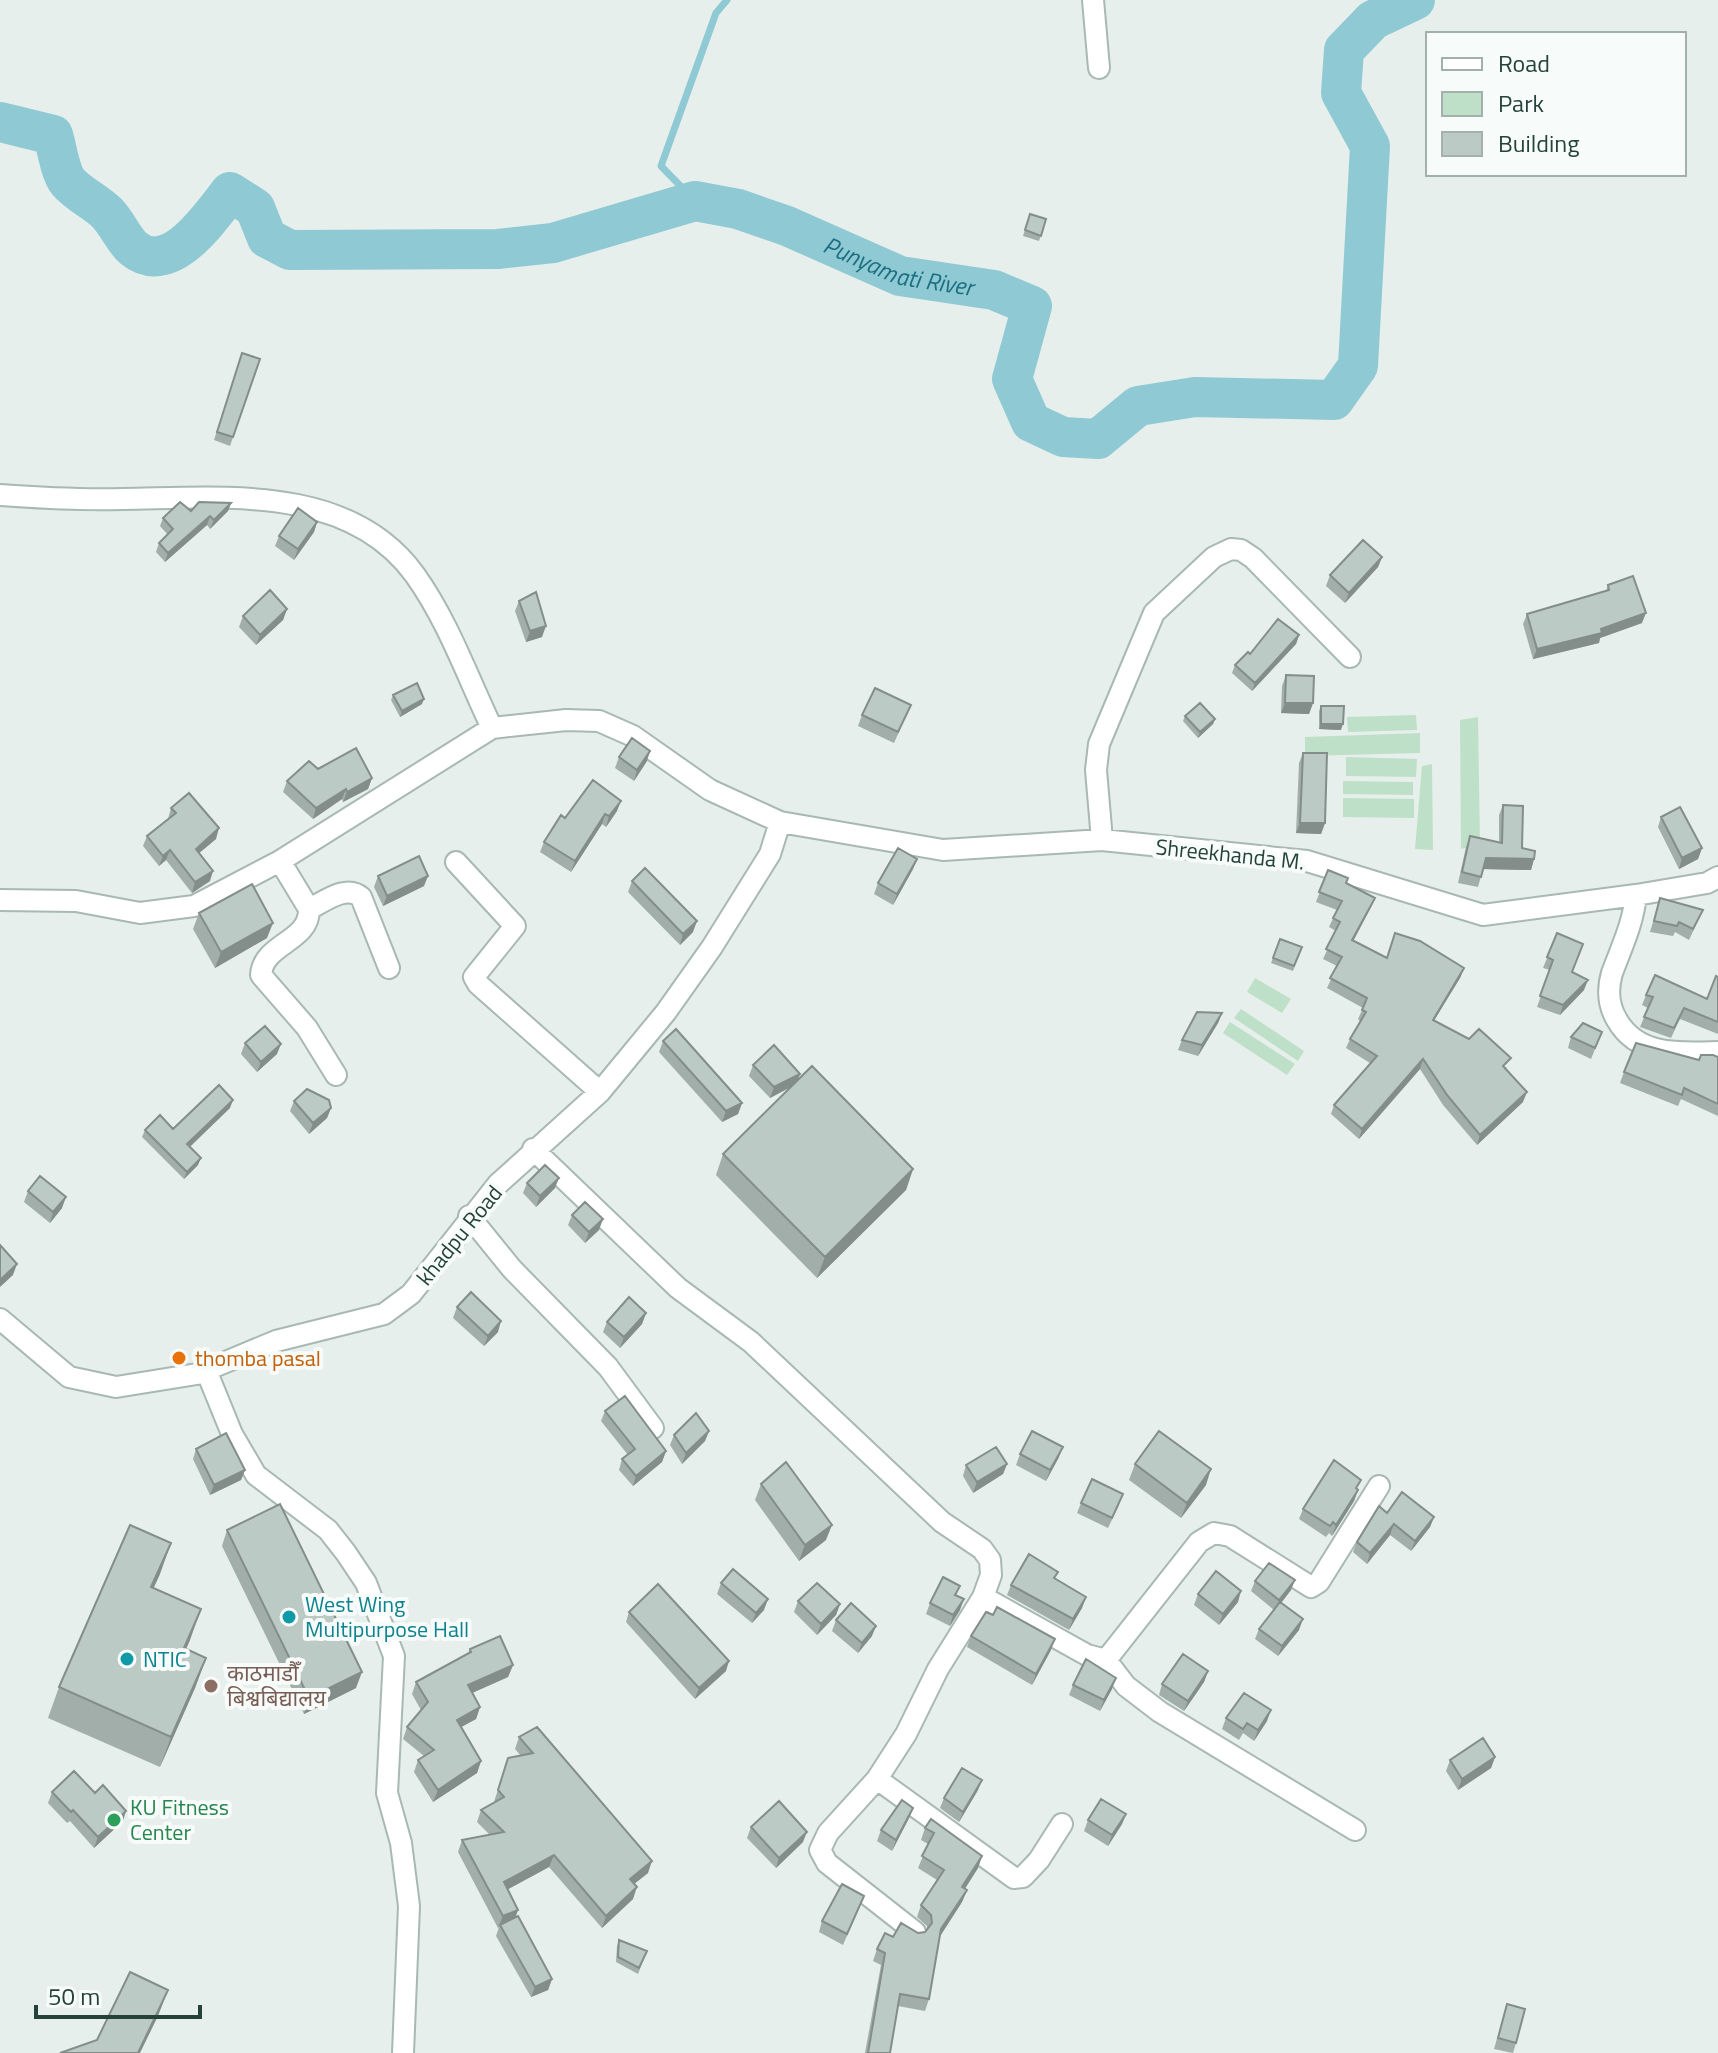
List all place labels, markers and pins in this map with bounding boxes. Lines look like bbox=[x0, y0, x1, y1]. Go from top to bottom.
place label: thomba pasal bbox=[195, 1341, 321, 1375]
marker: thomba pasal bbox=[170, 1349, 188, 1367]
place label: West Wing Multipurpose Hall bbox=[305, 1587, 469, 1646]
marker: West Wing Multipurpose Hall bbox=[280, 1608, 298, 1626]
place label: NTIC bbox=[143, 1642, 187, 1676]
marker: NTIC bbox=[118, 1650, 136, 1668]
place label: काठमाडौँ बिश्वबिद्यालय bbox=[227, 1656, 327, 1715]
marker: काठमाडौँ बिश्वबिद्यालय bbox=[202, 1677, 220, 1695]
place label: KU Fitness Center bbox=[130, 1790, 229, 1849]
marker: KU Fitness Center bbox=[105, 1811, 123, 1829]

